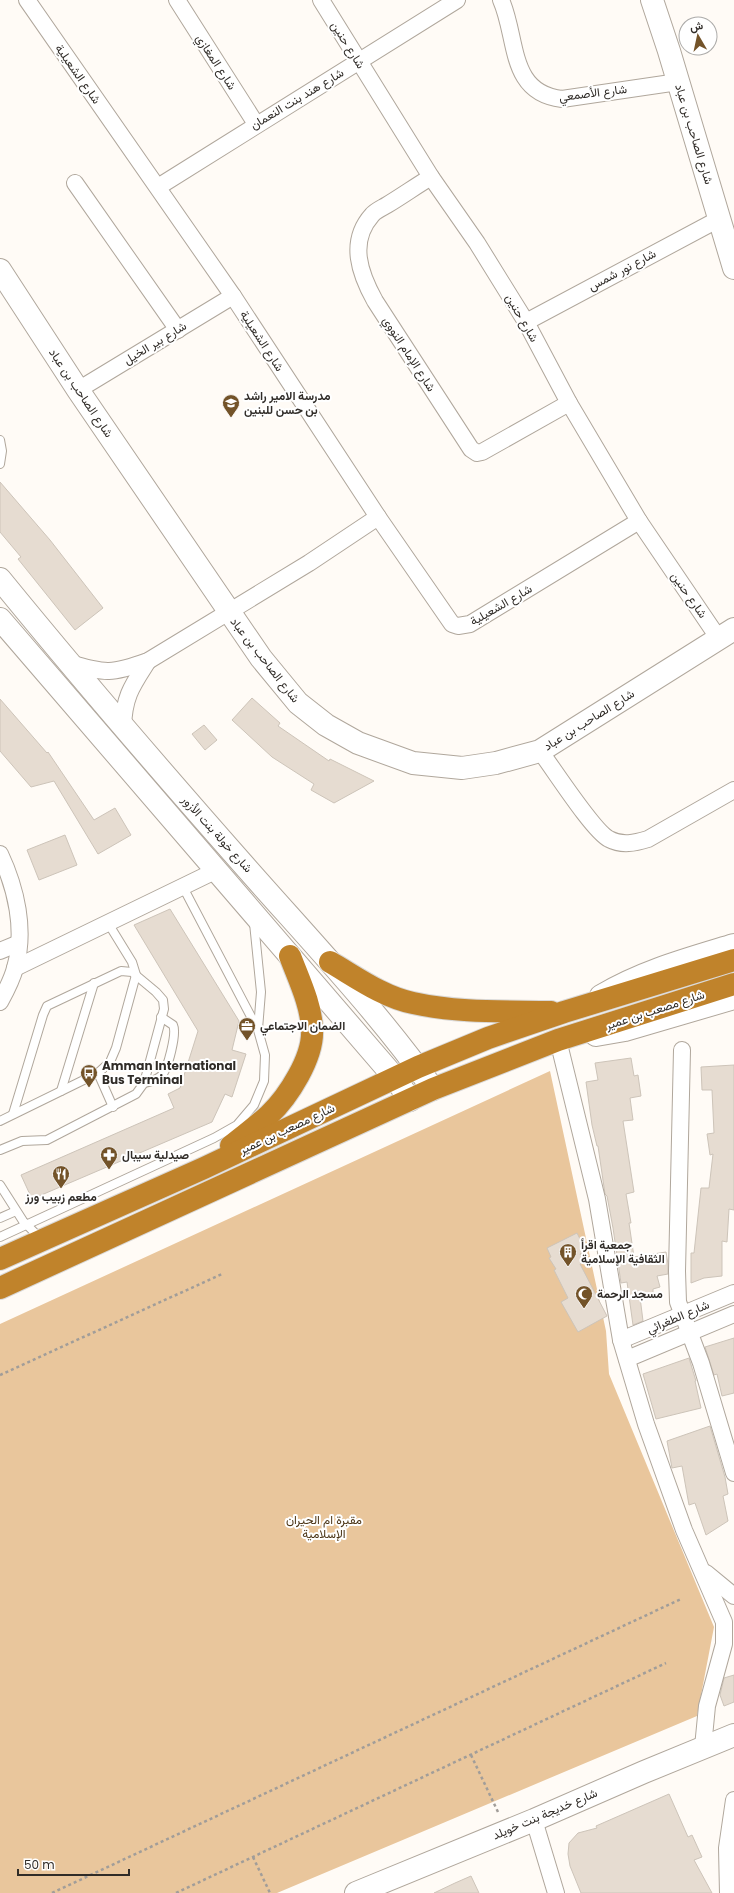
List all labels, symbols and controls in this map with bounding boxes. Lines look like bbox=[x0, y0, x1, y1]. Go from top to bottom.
north arrow bbox=[678, 16, 718, 56]
text: ش bbox=[689, 17, 704, 35]
street label: شارع حنين bbox=[326, 18, 370, 72]
street label: شارع المغازي bbox=[190, 31, 241, 94]
street label: شارع الشعيلية bbox=[51, 40, 105, 108]
street label: شارع هند بنت النعمان bbox=[247, 64, 347, 134]
street label: شارع الأصمعي bbox=[558, 80, 628, 107]
street label: شارع الصاحب بن عباد bbox=[670, 82, 718, 186]
street label: شارع نور شمس bbox=[585, 245, 659, 295]
street label: شارع حنين bbox=[501, 291, 543, 345]
street label: شارع الشعيلية bbox=[236, 307, 288, 375]
street label: شارع الإمام النووي bbox=[377, 313, 440, 396]
street label: شارع بير الخيل bbox=[120, 317, 190, 369]
street label: شارع الصاحب بن عباد bbox=[44, 345, 118, 441]
place label: مدرسة الامير راشد بن حسن للبنين bbox=[244, 387, 331, 418]
school or university icon: مدرسة الامير راشد بن حسن للبنين bbox=[221, 393, 241, 418]
street label: شارع حنين bbox=[666, 568, 712, 622]
street label: شارع الشعيلية bbox=[466, 580, 536, 630]
street label: شارع الصاحب بن عباد bbox=[226, 613, 304, 707]
street label: شارع الصاحب بن عباد bbox=[540, 685, 638, 755]
street label: شارع خولة بنت الأزور bbox=[177, 791, 257, 877]
street label: شارع مصعب بن عمير bbox=[602, 985, 707, 1035]
office icon: الضمان الاجتماعي bbox=[237, 1016, 257, 1041]
place label: الضمان الاجتماعي bbox=[260, 1017, 345, 1036]
place label: Amman International Bus Terminal bbox=[102, 1057, 236, 1088]
bus stop icon: Amman International Bus Terminal bbox=[79, 1063, 99, 1088]
street label: شارع مصعب بن عمير bbox=[236, 1099, 338, 1159]
pharmacy icon: صيدلية سيبال bbox=[99, 1145, 119, 1170]
place label: صيدلية سيبال bbox=[122, 1146, 189, 1163]
restaurant icon: مطعم زبيب ورز bbox=[51, 1164, 71, 1189]
place label: مطعم زبيب ورز bbox=[24, 1188, 97, 1205]
place label: جمعية اقرأ الثقافية الإسلامية bbox=[581, 1236, 665, 1267]
building icon: جمعية اقرأ الثقافية الإسلامية bbox=[558, 1242, 578, 1267]
mosque icon: مسجد الرحمة bbox=[574, 1284, 594, 1309]
place label: مسجد الرحمة bbox=[597, 1285, 663, 1302]
street label: شارع الطغرائي bbox=[644, 1296, 713, 1339]
park label: مقبرة ام الحيران الإسلامية bbox=[286, 1511, 362, 1542]
street label: شارع خديجة بنت خويلد bbox=[490, 1784, 600, 1844]
scale bar bbox=[18, 1851, 129, 1877]
text: 50 m bbox=[24, 1856, 55, 1873]

